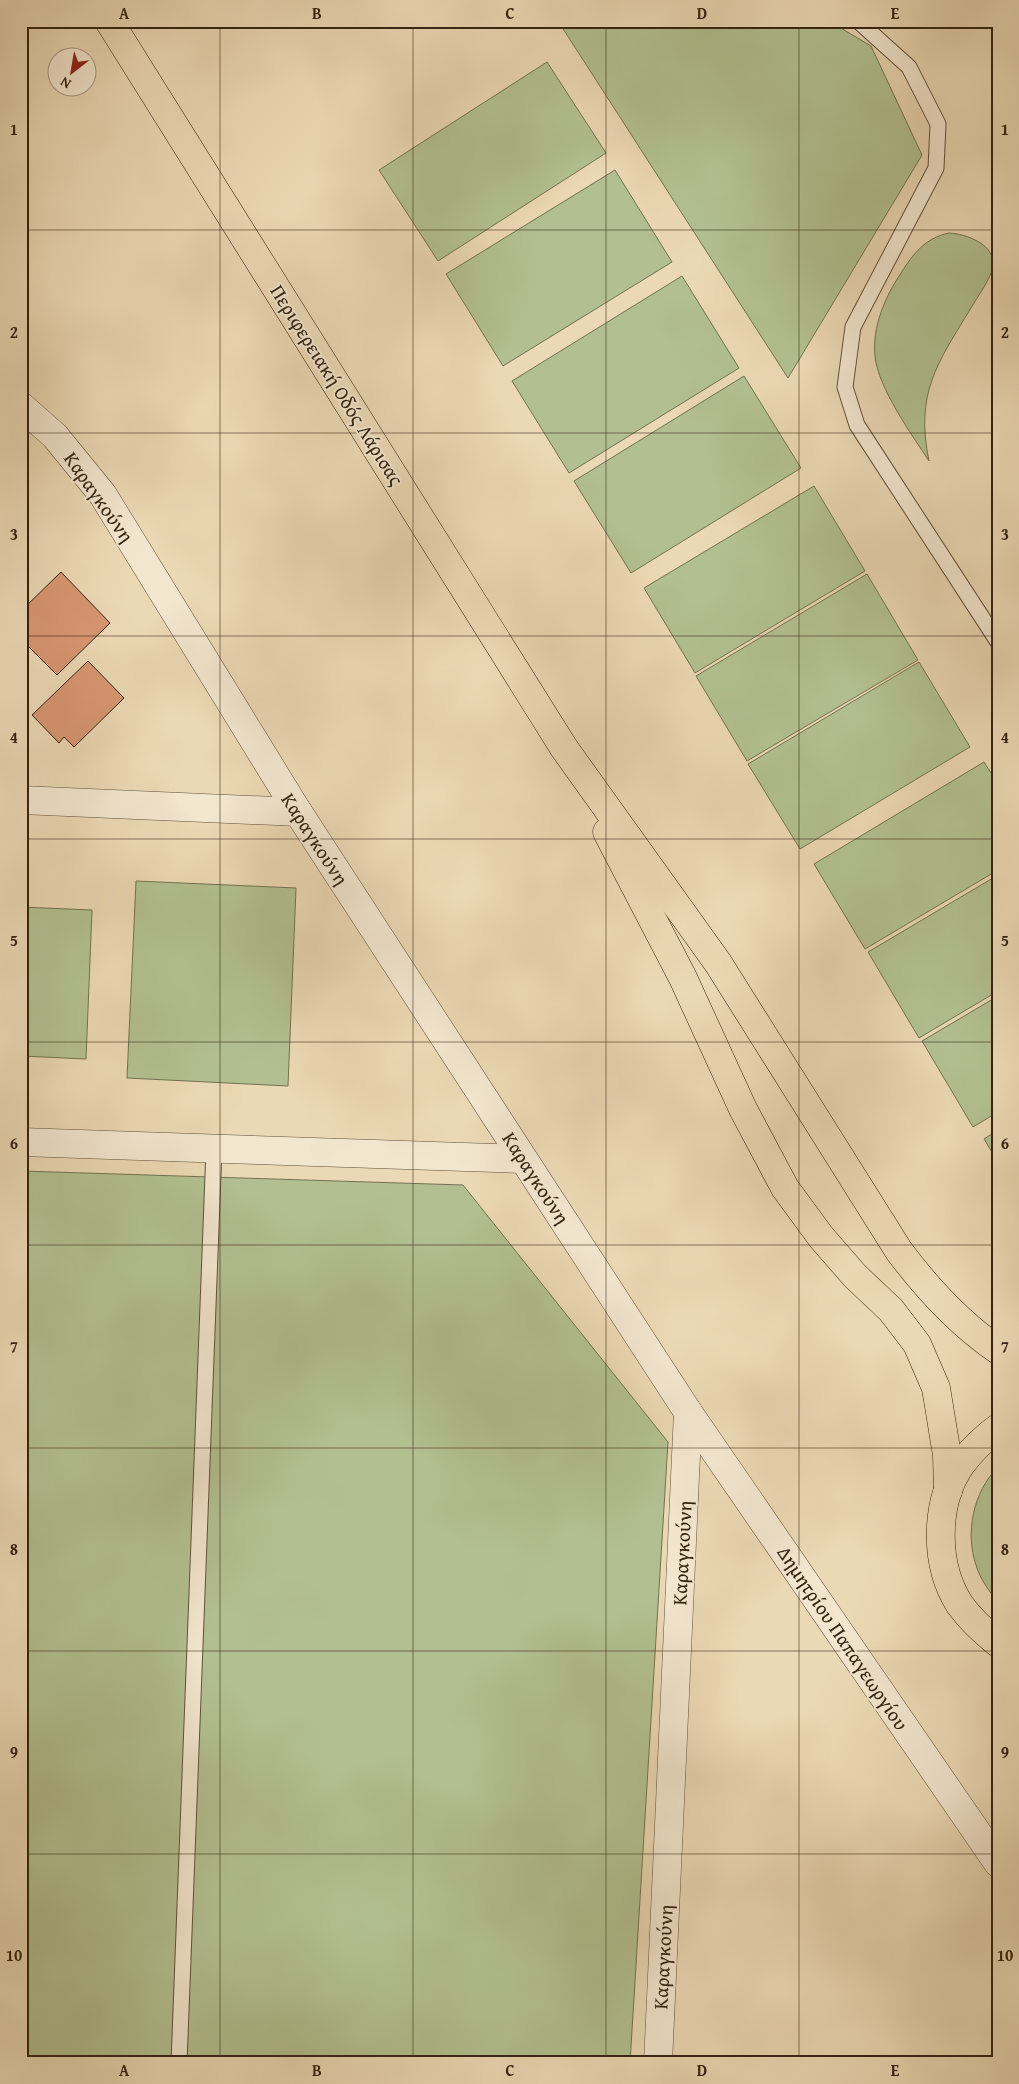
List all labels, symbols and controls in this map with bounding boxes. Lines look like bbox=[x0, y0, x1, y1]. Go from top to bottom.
text: A bbox=[119, 1, 130, 25]
text: B bbox=[312, 1, 322, 25]
text: C bbox=[505, 1, 515, 25]
text: D bbox=[697, 1, 707, 25]
text: E bbox=[891, 1, 900, 25]
north arrow bbox=[48, 48, 98, 98]
text: N bbox=[56, 72, 74, 94]
text: 1 bbox=[10, 117, 18, 141]
text: 1 bbox=[1001, 117, 1009, 141]
street label: Περιφερειακή Οδός Λάρισας bbox=[264, 279, 412, 491]
text: 2 bbox=[10, 320, 18, 344]
text: 2 bbox=[1001, 320, 1009, 344]
street label: Καραγκούνη bbox=[57, 445, 141, 548]
text: 3 bbox=[10, 522, 18, 546]
text: 3 bbox=[1001, 522, 1009, 546]
text: 4 bbox=[10, 725, 18, 749]
text: 4 bbox=[1001, 725, 1009, 749]
street label: Καραγκούνη bbox=[275, 787, 356, 891]
text: 5 bbox=[10, 928, 18, 952]
text: 5 bbox=[1001, 928, 1009, 952]
street label: Καραγκούνη bbox=[496, 1126, 577, 1230]
text: 6 bbox=[10, 1131, 18, 1155]
text: 6 bbox=[1001, 1131, 1009, 1155]
text: 7 bbox=[10, 1334, 18, 1358]
text: 7 bbox=[1001, 1334, 1009, 1358]
street label: Καραγκούνη bbox=[664, 1500, 699, 1606]
text: 8 bbox=[10, 1537, 18, 1561]
text: 8 bbox=[1001, 1537, 1009, 1561]
street label: Δημητρίου Παπαγεωργίου bbox=[771, 1540, 916, 1736]
text: 9 bbox=[10, 1740, 18, 1764]
text: 9 bbox=[1001, 1740, 1009, 1764]
street label: Καραγκούνη bbox=[645, 1904, 680, 2010]
text: 10 bbox=[6, 1943, 22, 1967]
text: 10 bbox=[997, 1943, 1013, 1967]
text: A bbox=[119, 2058, 130, 2082]
text: B bbox=[312, 2058, 322, 2082]
text: C bbox=[505, 2058, 515, 2082]
text: D bbox=[697, 2058, 707, 2082]
text: E bbox=[891, 2058, 900, 2082]

